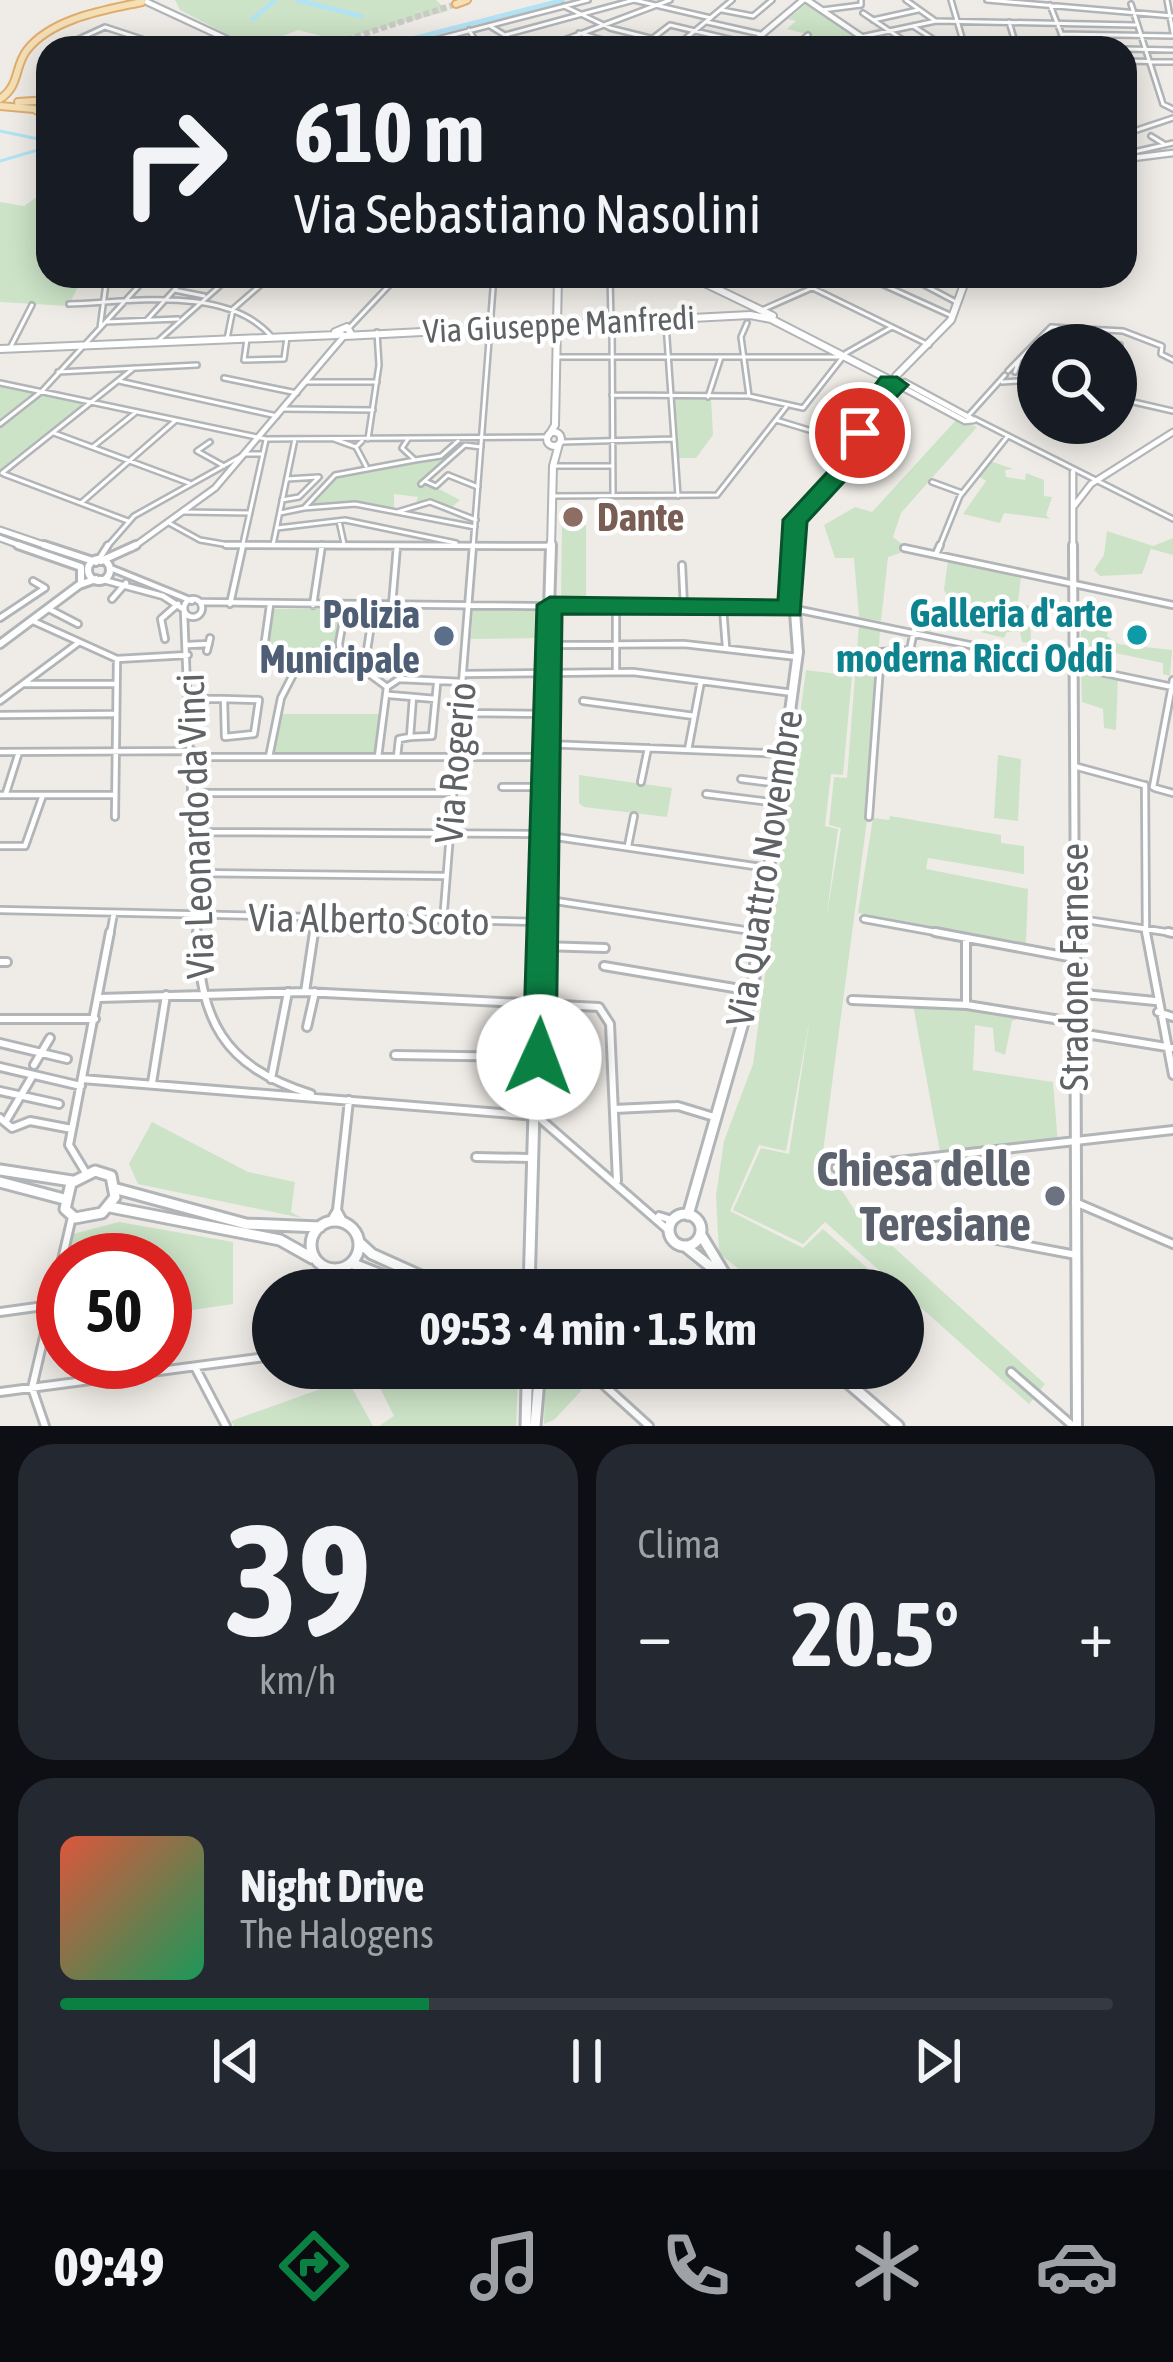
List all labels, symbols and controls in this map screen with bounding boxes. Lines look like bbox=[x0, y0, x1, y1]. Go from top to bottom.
icon: right bbox=[96, 84, 252, 240]
text: 610 m bbox=[294, 84, 484, 180]
text: Via Sebastiano Nasolini bbox=[294, 183, 761, 244]
street label: Via Giuseppe Manfredi bbox=[422, 298, 696, 350]
map controls bbox=[1017, 324, 1137, 444]
button: search bbox=[1017, 324, 1137, 444]
pin bbox=[809, 382, 911, 484]
icon: arrive bbox=[827, 400, 893, 466]
place label: Dante bbox=[597, 495, 684, 539]
marker: Dante bbox=[560, 504, 586, 530]
place label: Galleria d'arte moderna Ricci Oddi bbox=[836, 591, 1113, 680]
place label: Polizia Municipale bbox=[259, 592, 420, 681]
marker: Galleria d'arte moderna Ricci Oddi bbox=[1124, 622, 1150, 648]
marker: Polizia Municipale bbox=[431, 623, 457, 649]
street label: Via Leonardo da Vinci bbox=[168, 673, 222, 979]
street label: Via Rogerio bbox=[426, 680, 484, 846]
street label: Via Quattro Novembre bbox=[717, 707, 811, 1029]
street label: Stradone Farnese bbox=[1052, 843, 1096, 1091]
street label: Via Alberto Scoto bbox=[248, 895, 490, 943]
position arrow bbox=[476, 994, 602, 1120]
place label: Chiesa delle Teresiane bbox=[816, 1141, 1031, 1251]
marker: Chiesa delle Teresiane bbox=[1042, 1183, 1068, 1209]
speed limit sign: 50 bbox=[36, 1233, 192, 1389]
text: 09:53 · 4 min · 1.5 km bbox=[419, 1303, 757, 1355]
text: 39 bbox=[224, 1490, 371, 1669]
text: Clima bbox=[638, 1522, 721, 1566]
text: 20.5° bbox=[791, 1582, 959, 1685]
text: − bbox=[638, 1595, 672, 1671]
text: + bbox=[1079, 1595, 1113, 1671]
text: km/h bbox=[259, 1658, 336, 1702]
text: Night Drive bbox=[240, 1860, 425, 1912]
text: The Halogens bbox=[240, 1912, 434, 1956]
icon: previous bbox=[203, 2028, 269, 2094]
icon: pause bbox=[554, 2028, 620, 2094]
icon: next bbox=[905, 2028, 971, 2094]
icon: directions bbox=[272, 2224, 356, 2308]
icon: music bbox=[463, 2224, 547, 2308]
icon: phone bbox=[654, 2224, 738, 2308]
icon: climate bbox=[845, 2224, 929, 2308]
icon: car bbox=[1035, 2224, 1119, 2308]
text: 09:49 bbox=[53, 2236, 165, 2297]

